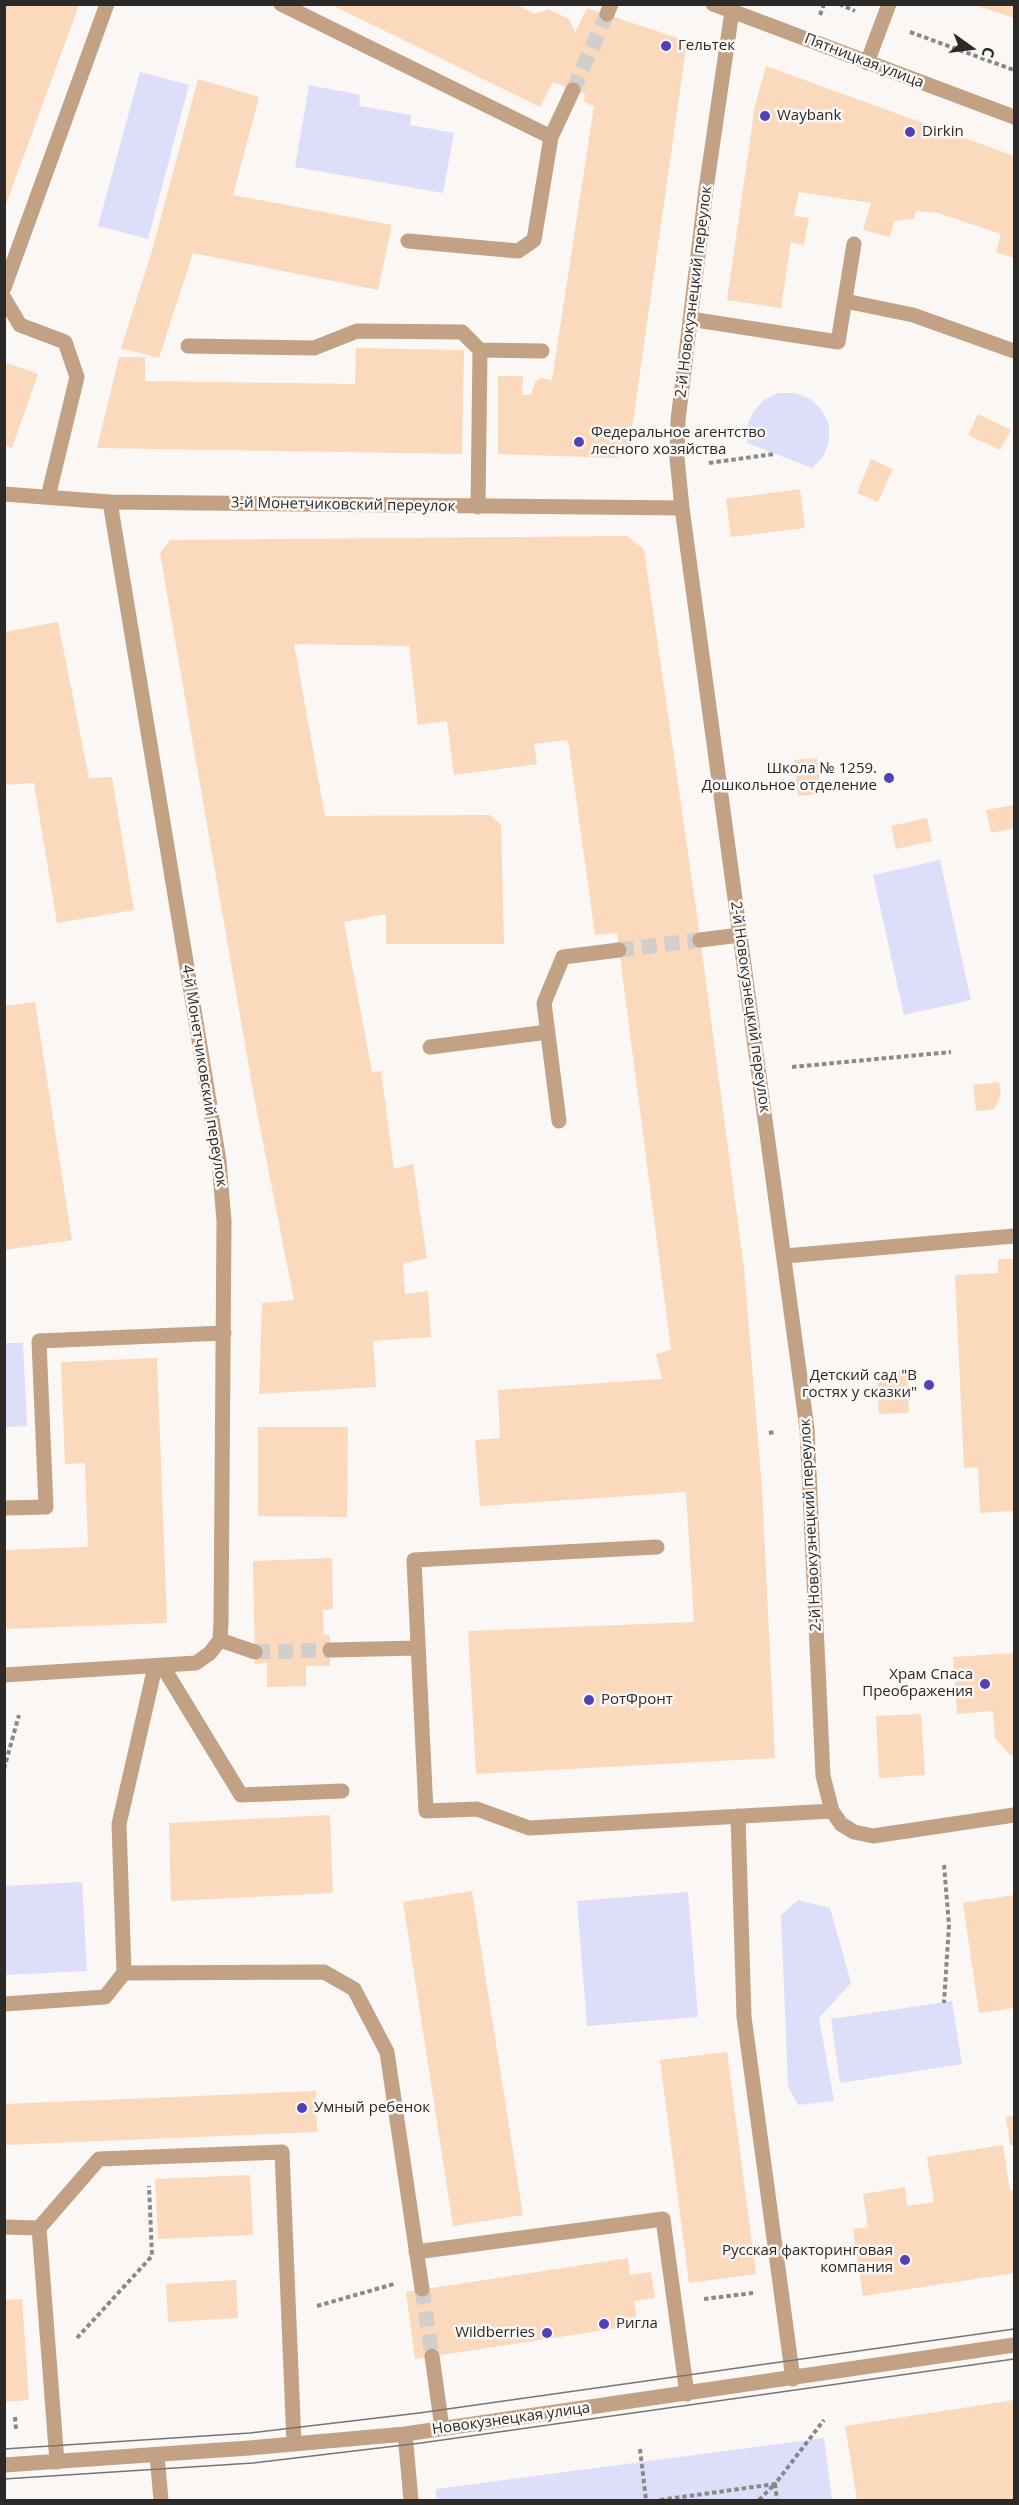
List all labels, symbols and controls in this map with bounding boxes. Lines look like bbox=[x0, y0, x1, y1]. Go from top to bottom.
north arrow bbox=[941, 18, 1001, 78]
street label: Пятницкая улица bbox=[802, 30, 926, 92]
place label: Гельтек bbox=[678, 37, 735, 55]
marker: Гельтек bbox=[659, 39, 673, 53]
text: С bbox=[977, 45, 1000, 60]
place label: Waybank bbox=[777, 107, 841, 125]
marker: Waybank bbox=[758, 109, 772, 123]
place label: Dirkin bbox=[922, 123, 964, 141]
marker: Dirkin bbox=[903, 125, 917, 139]
street label: 2-й Новокузнецкий переулок bbox=[672, 185, 716, 399]
place label: Федеральное агентство лесного хозяйства bbox=[591, 424, 766, 459]
marker: Федеральное агентство лесного хозяйства bbox=[572, 435, 586, 449]
street label: 3-й Монетчиковский переулок bbox=[231, 494, 455, 516]
place label: Школа № 1259. Дошкольное отделение bbox=[702, 760, 877, 795]
marker: Школа № 1259. Дошкольное отделение bbox=[882, 771, 896, 785]
street label: 2-й Новокузнецкий переулок bbox=[726, 900, 774, 1114]
street label: 4-й Монетчиковский переулок bbox=[178, 964, 230, 1188]
place label: Детский сад "В гостях у сказки" bbox=[802, 1367, 917, 1402]
marker: Детский сад "В гостях у сказки" bbox=[922, 1378, 936, 1392]
street label: 2-й Новокузнецкий переулок bbox=[796, 1418, 826, 1632]
place label: Храм Спаса Преображения bbox=[862, 1666, 973, 1701]
marker: Храм Спаса Преображения bbox=[978, 1677, 992, 1691]
place label: РотФронт bbox=[601, 1691, 673, 1709]
marker: РотФронт bbox=[582, 1693, 596, 1707]
place label: Умный ребенок bbox=[314, 2099, 430, 2117]
marker: Умный ребенок bbox=[295, 2101, 309, 2115]
place label: Русская факторинговая компания bbox=[722, 2242, 893, 2277]
marker: Русская факторинговая компания bbox=[898, 2253, 912, 2267]
place label: Ригла bbox=[616, 2315, 658, 2333]
marker: Ригла bbox=[597, 2317, 611, 2331]
place label: Wildberries bbox=[455, 2324, 535, 2342]
marker: Wildberries bbox=[540, 2326, 554, 2340]
street label: Новокузнецкая улица bbox=[431, 2399, 591, 2439]

